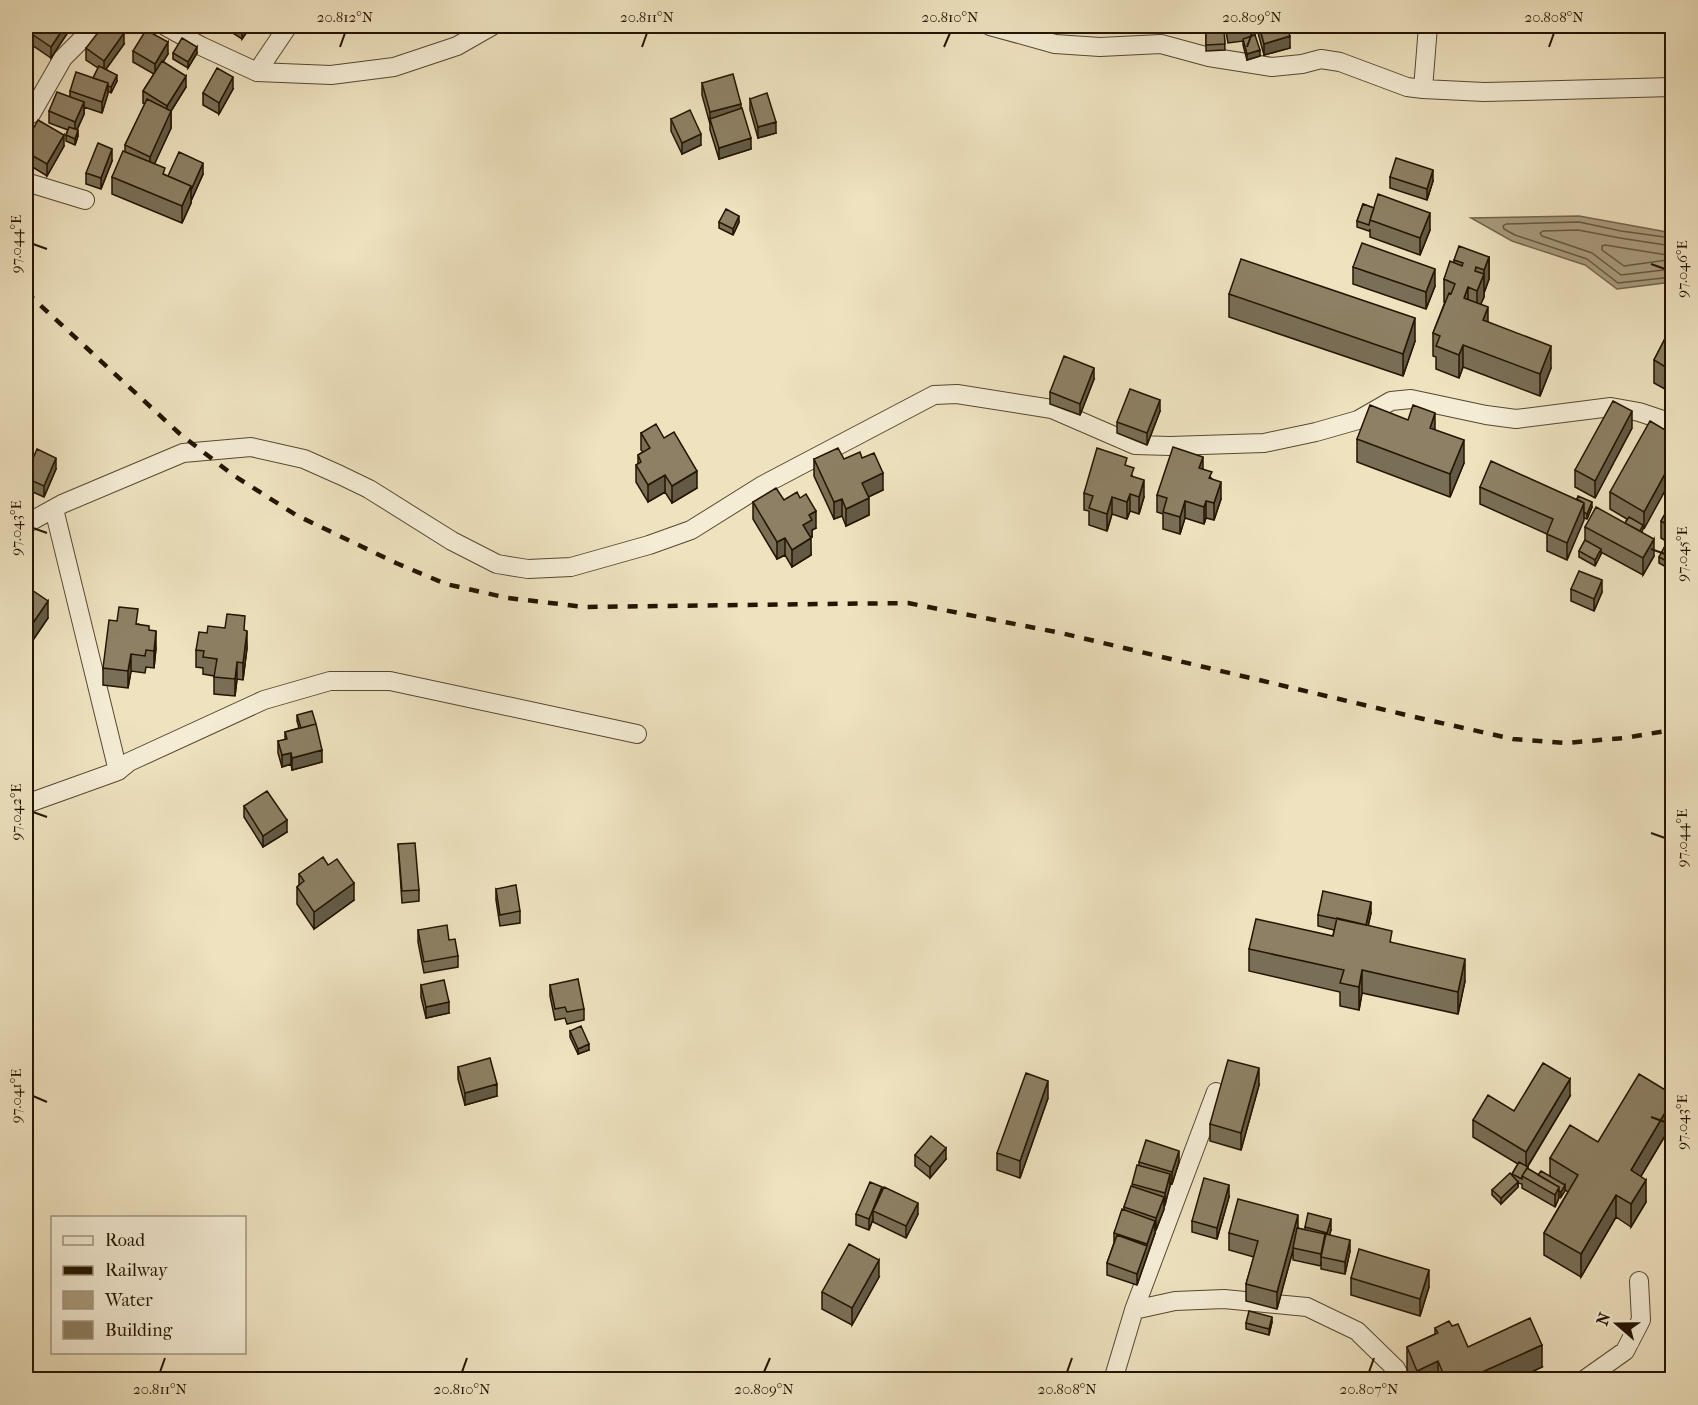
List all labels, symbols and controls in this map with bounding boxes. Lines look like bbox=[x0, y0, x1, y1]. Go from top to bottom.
text: 20.812°N bbox=[317, 8, 374, 26]
text: 20.811°N bbox=[620, 8, 675, 26]
text: 20.810°N bbox=[922, 8, 979, 26]
text: 20.809°N bbox=[1222, 8, 1282, 26]
text: 20.808°N bbox=[1524, 8, 1584, 26]
text: 97.044°E bbox=[7, 215, 25, 273]
text: 97.046°E bbox=[1673, 240, 1691, 298]
text: 97.043°E bbox=[7, 500, 25, 556]
text: 97.045°E bbox=[1673, 526, 1691, 582]
text: 97.042°E bbox=[7, 783, 25, 841]
text: 97.044°E bbox=[1673, 809, 1691, 867]
text: 97.041°E bbox=[7, 1069, 25, 1123]
text: 97.043°E bbox=[1673, 1094, 1691, 1150]
legend bbox=[51, 1216, 246, 1354]
text: Road bbox=[105, 1230, 145, 1251]
text: Railway bbox=[105, 1260, 169, 1281]
text: Water bbox=[104, 1290, 153, 1311]
north arrow bbox=[1587, 1294, 1647, 1354]
text: N bbox=[1592, 1309, 1615, 1328]
text: Building bbox=[105, 1320, 173, 1341]
text: 20.811°N bbox=[133, 1380, 188, 1398]
text: 20.810°N bbox=[434, 1380, 491, 1398]
text: 20.809°N bbox=[734, 1380, 794, 1398]
text: 20.808°N bbox=[1037, 1380, 1097, 1398]
text: 20.807°N bbox=[1340, 1380, 1399, 1398]

